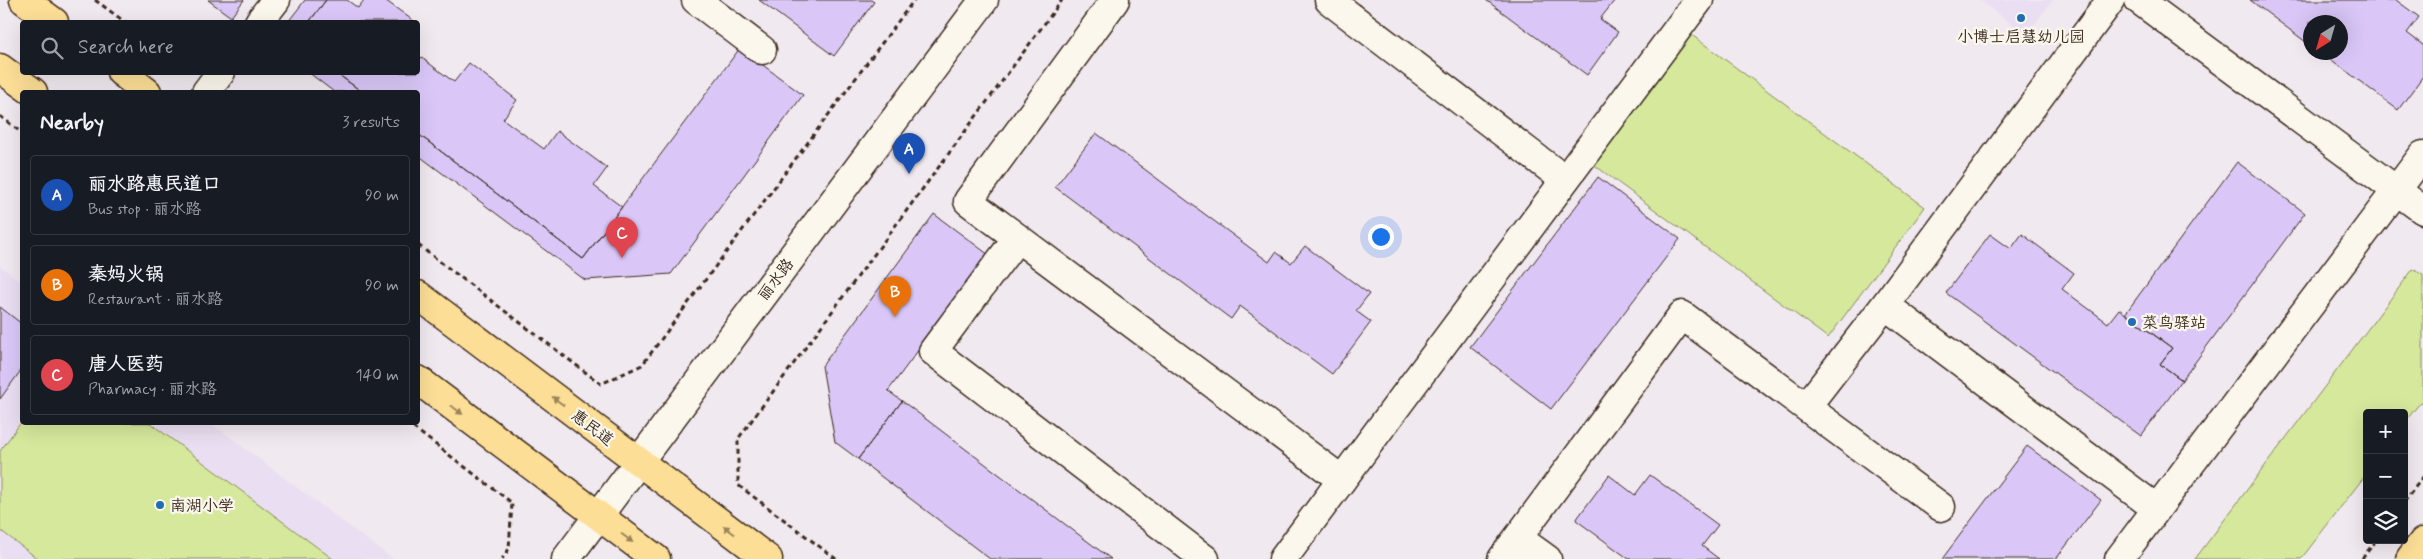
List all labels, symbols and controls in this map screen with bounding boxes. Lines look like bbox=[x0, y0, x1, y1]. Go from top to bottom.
marker: 小博士启慧幼儿园 bbox=[2015, 12, 2027, 24]
north arrow bbox=[2303, 15, 2348, 60]
search box bbox=[20, 20, 420, 75]
place label: 小博士启慧幼儿园 bbox=[1957, 27, 2085, 48]
icon: search bbox=[38, 34, 66, 62]
text: Search here bbox=[78, 35, 174, 60]
text: Nearby bbox=[40, 109, 104, 137]
text: 3 results bbox=[342, 112, 400, 133]
pin: A bbox=[893, 133, 925, 174]
text: 丽水路惠民道口 bbox=[88, 172, 221, 197]
text: A bbox=[52, 185, 62, 206]
text: 90 m bbox=[365, 185, 399, 206]
text: Bus stop · 丽水路 bbox=[88, 199, 201, 220]
pin: C bbox=[606, 217, 638, 258]
your location bbox=[1368, 224, 1394, 250]
street label: 丽水路 bbox=[753, 254, 799, 305]
text: 秦妈火锅 bbox=[88, 262, 164, 287]
text: B bbox=[52, 275, 62, 296]
text: 90 m bbox=[365, 275, 399, 296]
pin: B bbox=[879, 276, 911, 317]
text: Restaurant · 丽水路 bbox=[88, 289, 223, 310]
place label: 菜鸟驿站 bbox=[2142, 313, 2206, 334]
marker: 菜鸟驿站 bbox=[2126, 316, 2138, 328]
text: 唐人医药 bbox=[88, 352, 164, 377]
text: C bbox=[51, 365, 63, 386]
text: 140 m bbox=[355, 365, 399, 386]
text: Pharmacy · 丽水路 bbox=[88, 379, 217, 400]
one-way arrow bbox=[552, 395, 565, 406]
one-way arrow bbox=[450, 404, 463, 415]
street label: 惠民道 bbox=[567, 405, 618, 451]
map controls bbox=[2363, 409, 2408, 544]
button: + bbox=[2363, 409, 2408, 454]
button: − bbox=[2363, 454, 2408, 499]
place label: 南湖小学 bbox=[170, 496, 234, 517]
marker: 南湖小学 bbox=[154, 499, 166, 511]
button: layers bbox=[2363, 499, 2408, 544]
one-way arrow bbox=[723, 524, 736, 535]
one-way arrow bbox=[620, 532, 633, 543]

